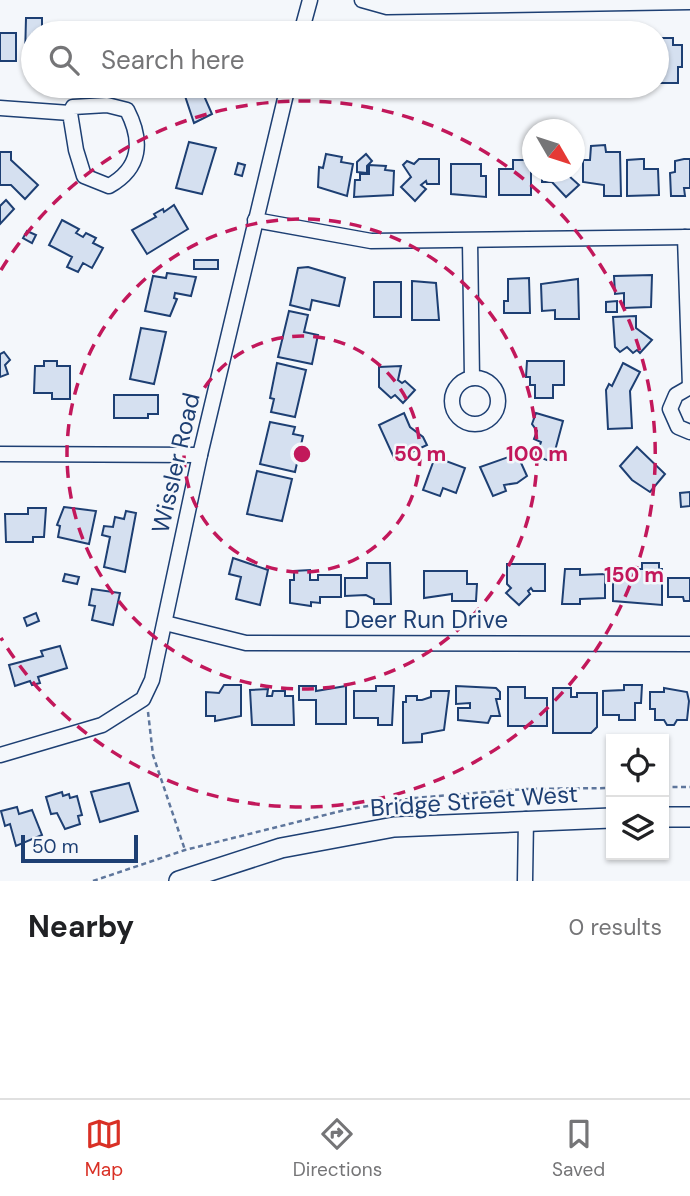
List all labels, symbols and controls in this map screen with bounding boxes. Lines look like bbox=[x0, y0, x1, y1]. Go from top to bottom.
search box bbox=[21, 21, 669, 98]
icon: search bbox=[45, 41, 83, 79]
text: Search here bbox=[101, 43, 244, 77]
north arrow bbox=[522, 119, 585, 182]
street label: Wissler Road bbox=[144, 390, 207, 536]
text: 50 m bbox=[394, 440, 446, 468]
text: 100 m bbox=[506, 440, 568, 468]
centre of rings bbox=[290, 442, 314, 466]
text: 150 m bbox=[604, 561, 664, 589]
street label: Deer Run Drive bbox=[344, 604, 508, 635]
map controls bbox=[606, 734, 669, 860]
button: locate bbox=[606, 734, 669, 797]
street label: Bridge Street West bbox=[369, 778, 579, 823]
button: layers bbox=[606, 797, 669, 860]
scale bar bbox=[21, 832, 138, 864]
text: 50 m bbox=[32, 834, 79, 859]
text: Nearby bbox=[28, 907, 134, 946]
text: 0 results bbox=[569, 912, 662, 942]
tab: Map bbox=[85, 1115, 123, 1182]
tab: Directions bbox=[293, 1115, 382, 1182]
tab: Saved bbox=[552, 1115, 605, 1182]

